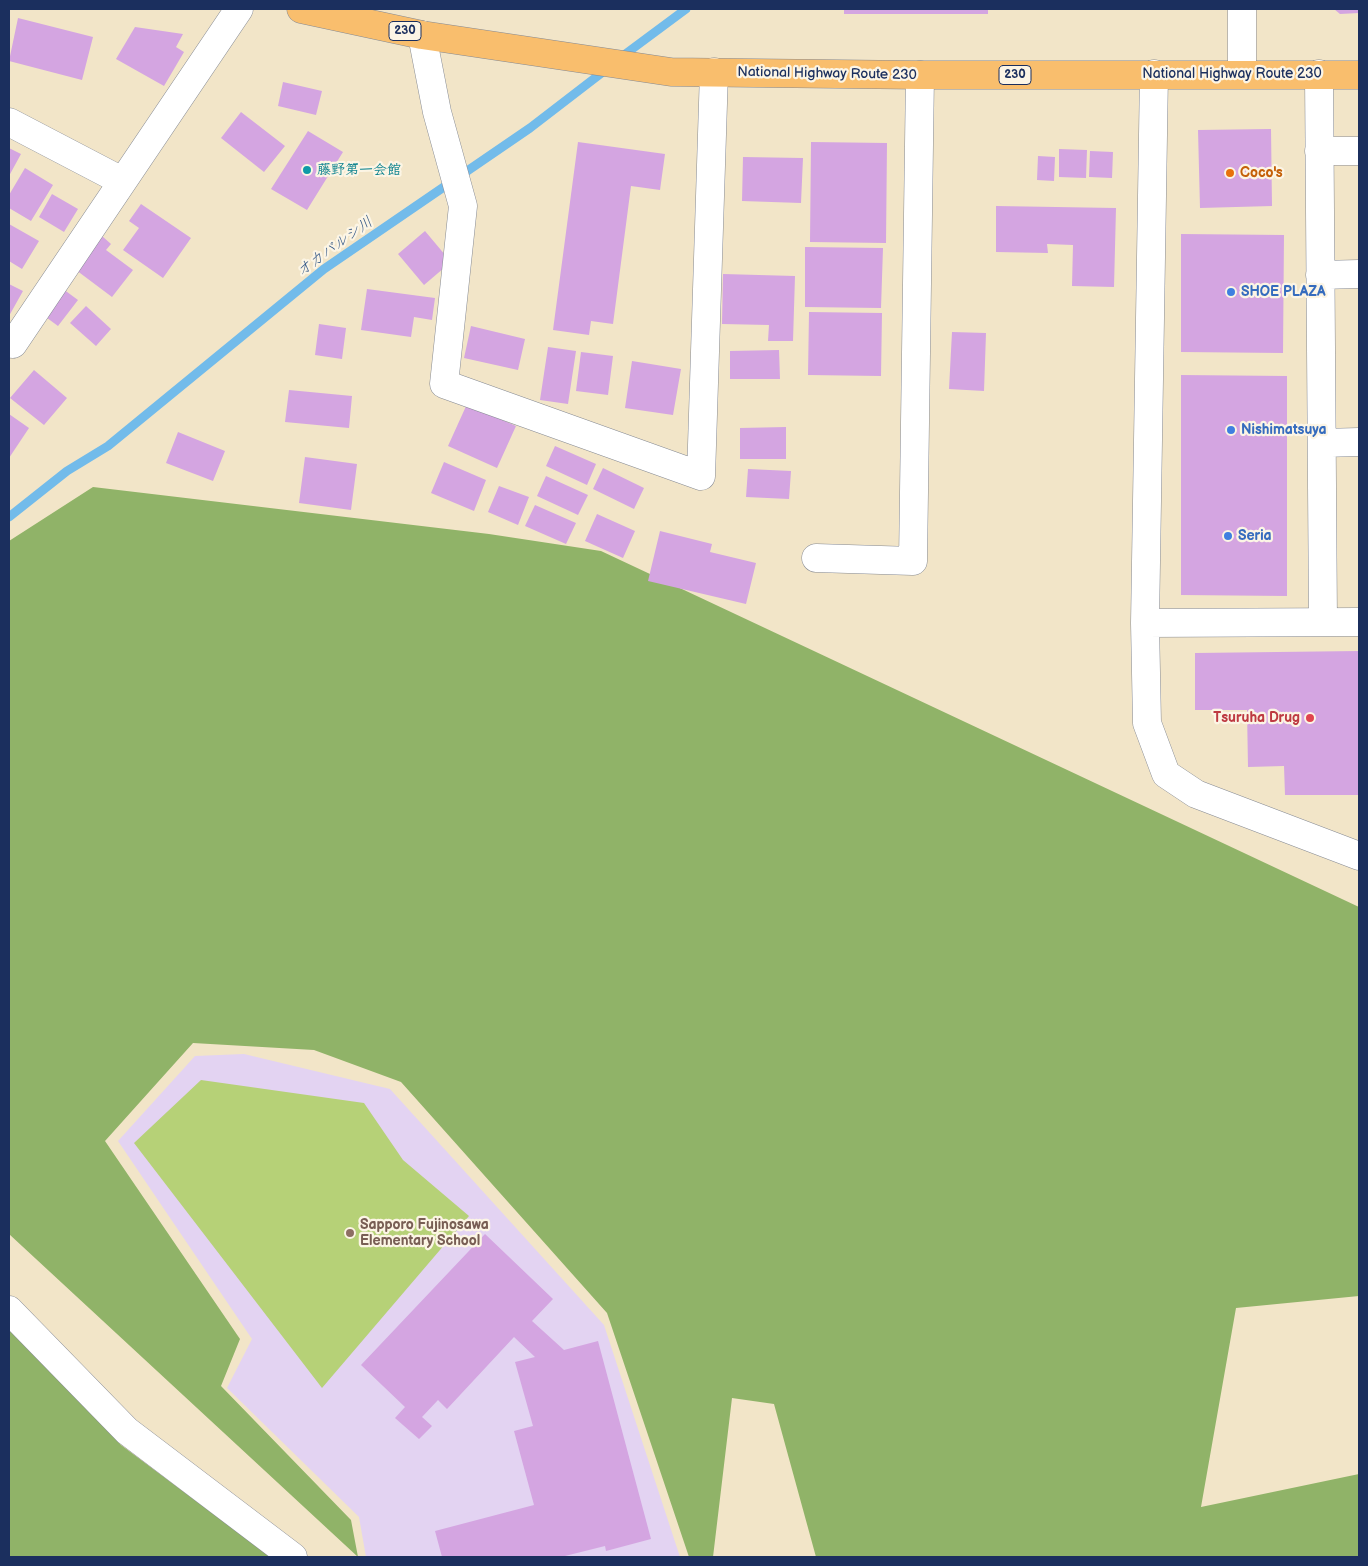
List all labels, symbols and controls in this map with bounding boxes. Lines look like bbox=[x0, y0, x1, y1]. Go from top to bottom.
road number: 230 bbox=[389, 22, 421, 40]
street label: National Highway Route 230 bbox=[737, 64, 917, 84]
road number: 230 bbox=[999, 66, 1031, 84]
street label: National Highway Route 230 bbox=[1142, 66, 1322, 82]
place label: 藤野第一会館 bbox=[317, 162, 401, 178]
marker: 藤野第一会館 bbox=[301, 164, 313, 176]
place label: Coco's bbox=[1240, 165, 1283, 181]
marker: Coco's bbox=[1224, 167, 1236, 179]
water label: オカバルシ川 bbox=[293, 213, 377, 281]
place label: SHOE PLAZA bbox=[1241, 284, 1326, 300]
marker: SHOE PLAZA bbox=[1225, 286, 1237, 298]
place label: Nishimatsuya bbox=[1241, 422, 1327, 438]
marker: Nishimatsuya bbox=[1225, 424, 1237, 436]
place label: Seria bbox=[1238, 528, 1272, 544]
marker: Seria bbox=[1222, 530, 1234, 542]
place label: Tsuruha Drug bbox=[1213, 710, 1300, 726]
marker: Tsuruha Drug bbox=[1304, 712, 1316, 724]
place label: Sapporo Fujinosawa Elementary School bbox=[360, 1217, 489, 1250]
marker: Sapporo Fujinosawa Elementary School bbox=[344, 1227, 356, 1239]

